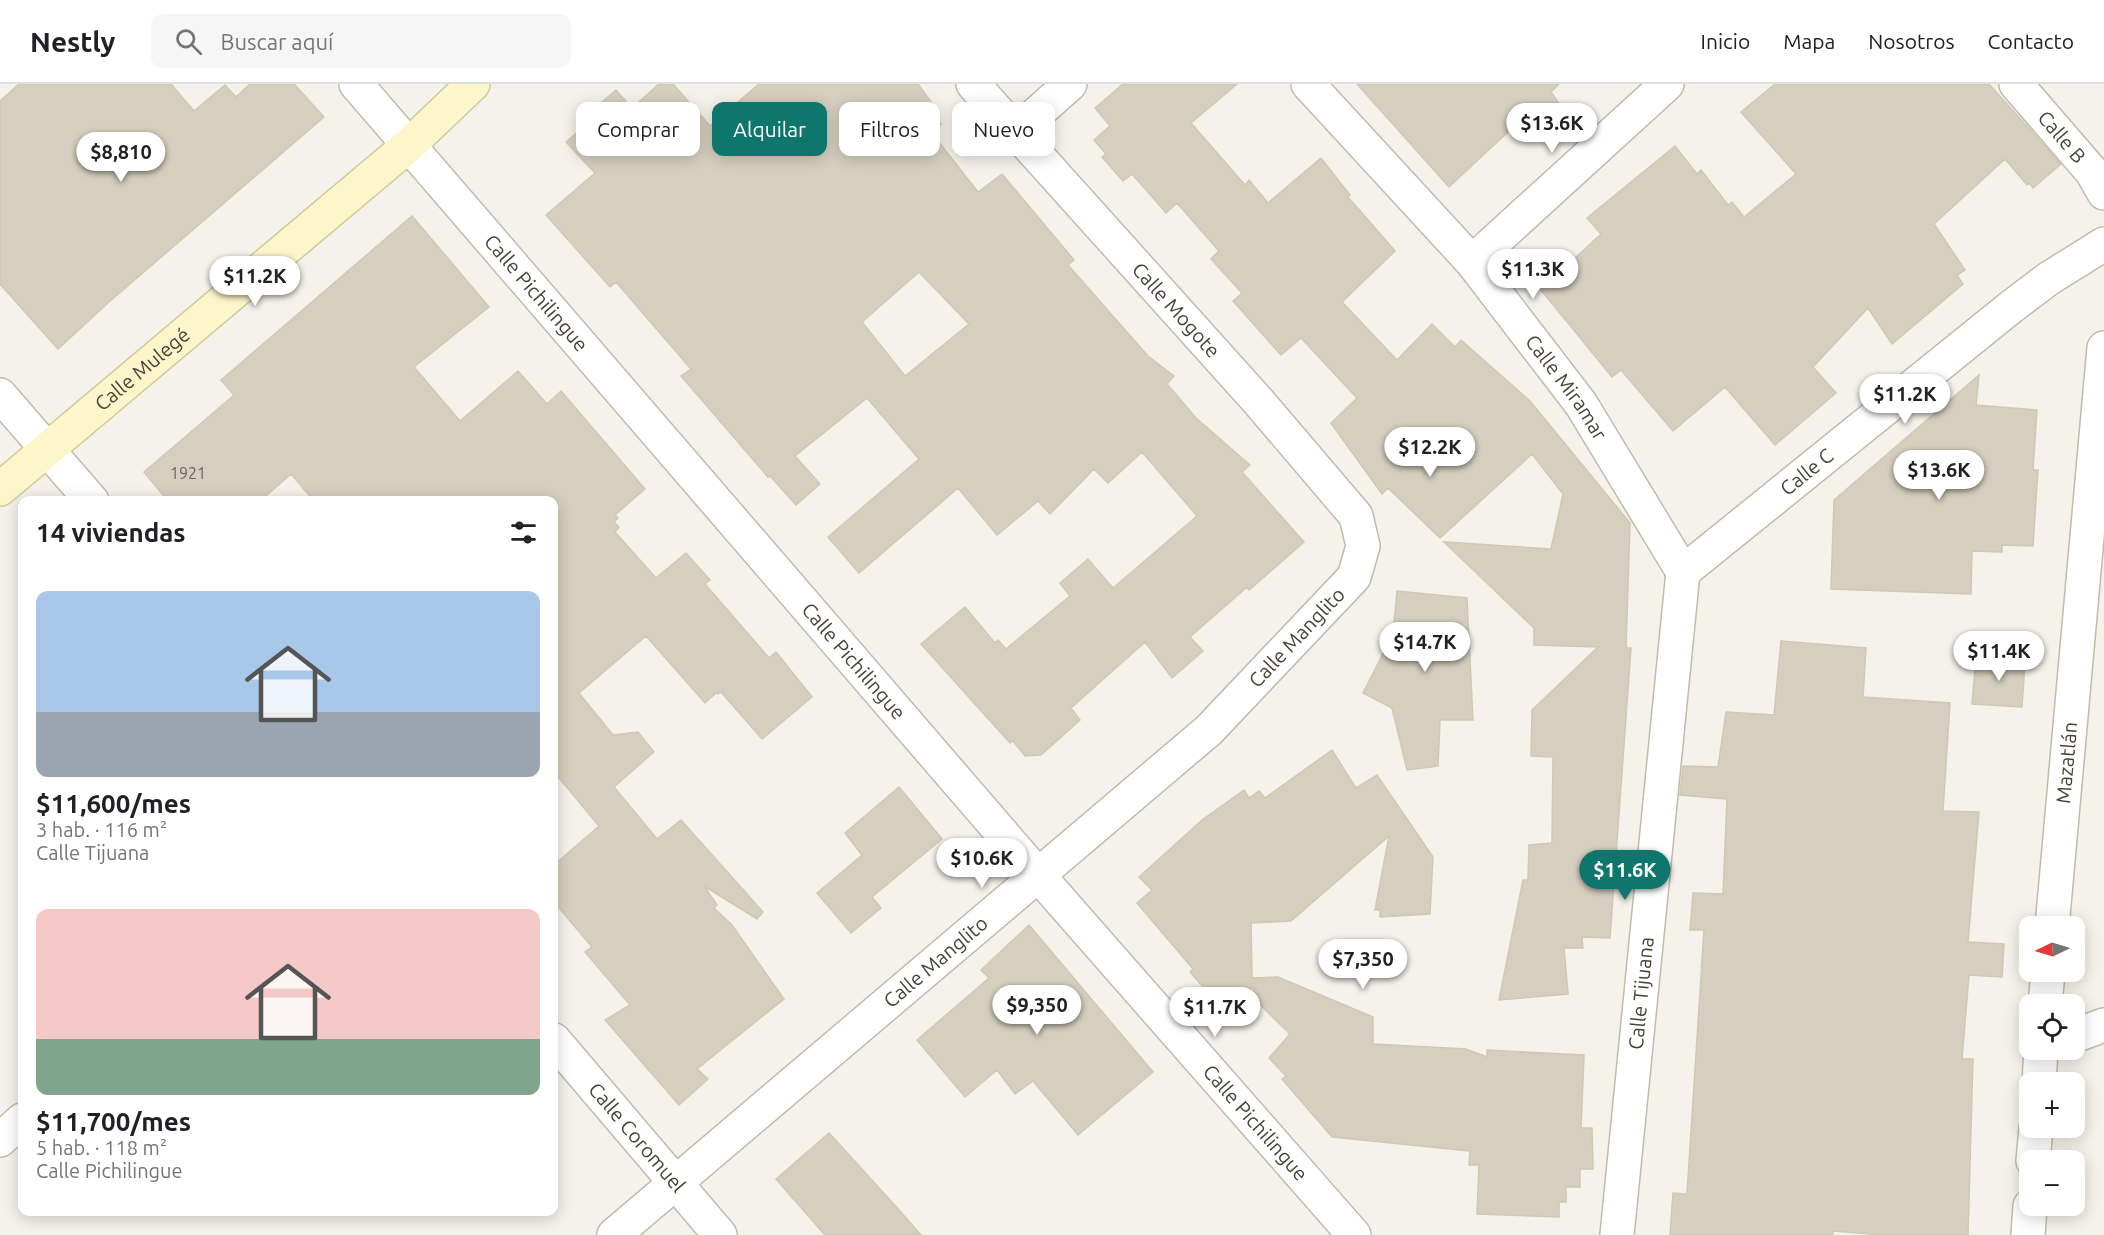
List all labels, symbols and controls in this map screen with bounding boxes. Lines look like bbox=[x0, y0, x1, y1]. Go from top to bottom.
search box bbox=[151, 14, 571, 68]
icon: search bbox=[172, 25, 205, 58]
text: Nestly bbox=[30, 26, 115, 57]
text: Buscar aquí bbox=[220, 29, 333, 54]
text: Inicio bbox=[1701, 29, 1750, 53]
text: Mapa bbox=[1783, 29, 1835, 53]
text: Nosotros bbox=[1868, 29, 1955, 53]
text: Contacto bbox=[1988, 29, 2074, 53]
chip: Comprar bbox=[576, 102, 700, 156]
chip: Alquilar bbox=[712, 102, 827, 156]
chip: Filtros bbox=[839, 102, 940, 156]
chip: Nuevo bbox=[952, 102, 1055, 156]
pin: $13.6K bbox=[1503, 103, 1601, 154]
street label: Calle B bbox=[2033, 106, 2091, 167]
text: $13.6K bbox=[1520, 111, 1584, 134]
pin: $8,810 bbox=[72, 132, 170, 183]
text: $8,810 bbox=[90, 140, 152, 163]
street label: Calle Pichilingue bbox=[480, 230, 593, 356]
pin: $11.3K bbox=[1484, 249, 1582, 300]
pin: $11.2K bbox=[206, 256, 304, 307]
street label: Calle Mogote bbox=[1128, 257, 1225, 362]
text: $11.3K bbox=[1501, 257, 1565, 280]
text: $11.2K bbox=[223, 264, 287, 287]
street label: Calle Mulegé bbox=[90, 323, 194, 415]
street label: Calle Miramar bbox=[1521, 330, 1612, 444]
pin: $11.2K bbox=[1856, 374, 1954, 425]
text: $11.2K bbox=[1873, 382, 1937, 405]
pin: $12.2K bbox=[1381, 427, 1479, 478]
text: $12.2K bbox=[1398, 435, 1462, 458]
street label: Calle C bbox=[1775, 444, 1837, 500]
pin: $13.6K bbox=[1890, 450, 1988, 501]
text: $13.6K bbox=[1907, 458, 1971, 481]
house number: 1921 bbox=[170, 464, 206, 482]
icon: filters bbox=[507, 516, 540, 549]
text: 14 viviendas bbox=[36, 518, 186, 547]
street label: Calle Manglito bbox=[1244, 582, 1349, 692]
street label: Calle Pichilingue bbox=[797, 598, 911, 724]
pin: $14.7K bbox=[1376, 622, 1474, 673]
icon: home bbox=[234, 630, 342, 738]
text: $14.7K bbox=[1393, 630, 1457, 653]
pin: $11.4K bbox=[1950, 631, 2048, 682]
text: $11.4K bbox=[1967, 639, 2031, 662]
street label: Mazatlán bbox=[2051, 721, 2081, 804]
text: $11,600/mes bbox=[36, 789, 191, 818]
text: 3 hab. · 116 m² bbox=[36, 818, 167, 841]
pin: $10.6K bbox=[933, 838, 1031, 889]
text: Calle Tijuana bbox=[36, 841, 149, 864]
text: $10.6K bbox=[950, 846, 1014, 869]
pin: $11.6K bbox=[1576, 850, 1674, 901]
text: $11.6K bbox=[1593, 858, 1657, 881]
street label: Calle Manglito bbox=[879, 911, 992, 1012]
north arrow bbox=[2019, 916, 2085, 982]
map controls bbox=[2019, 916, 2085, 1216]
street label: Calle Tijuana bbox=[1624, 936, 1658, 1051]
pin: $7,350 bbox=[1314, 939, 1412, 990]
text: $7,350 bbox=[1332, 947, 1394, 970]
icon: home bbox=[234, 948, 342, 1056]
pin: $9,350 bbox=[988, 985, 1086, 1036]
pin: $11.7K bbox=[1166, 987, 1264, 1038]
text: $9,350 bbox=[1006, 993, 1068, 1016]
button: locate bbox=[2019, 994, 2085, 1060]
text: $11.7K bbox=[1183, 995, 1247, 1018]
street label: Calle Pichilingue bbox=[1199, 1060, 1313, 1185]
button: + bbox=[2019, 1072, 2085, 1138]
street label: Calle Coromuel bbox=[584, 1078, 690, 1197]
text: $11,700/mes bbox=[36, 1107, 191, 1136]
text: 5 hab. · 118 m² bbox=[36, 1136, 167, 1159]
button: − bbox=[2019, 1150, 2085, 1216]
text: Calle Pichilingue bbox=[36, 1159, 183, 1182]

